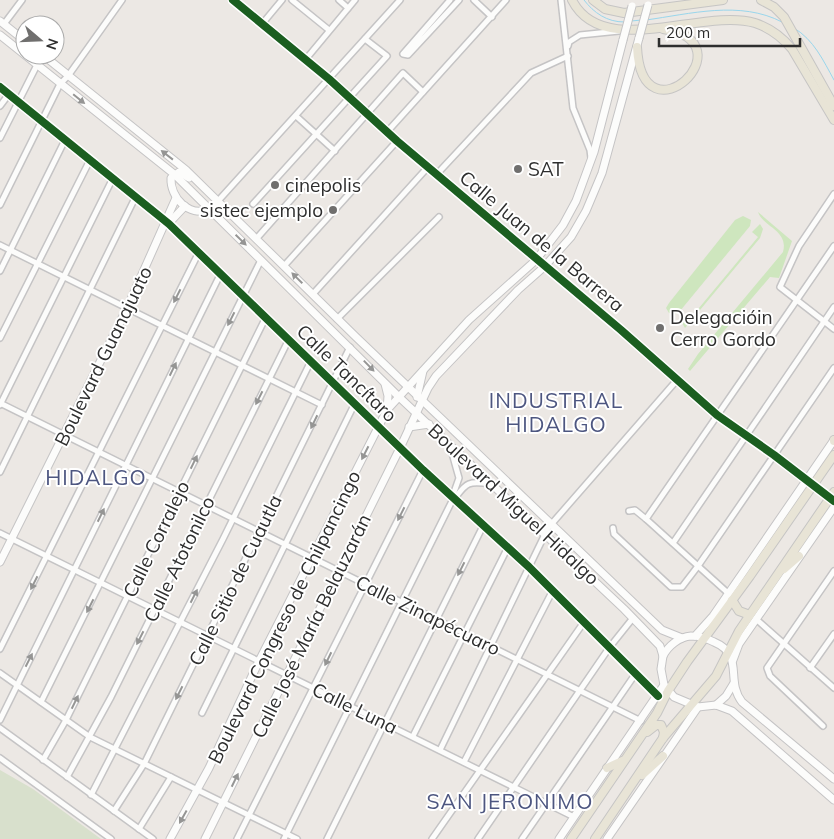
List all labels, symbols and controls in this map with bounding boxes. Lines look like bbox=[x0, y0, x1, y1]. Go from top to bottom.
north arrow bbox=[15, 15, 65, 65]
scale bar bbox=[659, 15, 800, 47]
text: 200 m bbox=[666, 23, 710, 42]
text: N bbox=[42, 36, 63, 52]
one-way arrow bbox=[72, 93, 85, 104]
one-way arrow bbox=[161, 149, 174, 160]
place label: SAT bbox=[528, 157, 564, 181]
marker: SAT bbox=[512, 163, 524, 175]
street label: Calle Juan de la Barrera bbox=[455, 165, 629, 317]
place label: cinepolis bbox=[285, 173, 361, 197]
marker: cinepolis bbox=[269, 179, 281, 191]
place label: sistec ejemplo bbox=[200, 198, 323, 222]
marker: sistec ejemplo bbox=[327, 204, 339, 216]
one-way arrow bbox=[234, 234, 246, 246]
street label: Boulevard Guanajuato bbox=[49, 262, 157, 450]
one-way arrow bbox=[291, 273, 303, 285]
one-way arrow bbox=[173, 289, 181, 303]
place label: Delegacióin Cerro Gordo bbox=[670, 305, 776, 351]
one-way arrow bbox=[227, 312, 235, 326]
street label: Calle Tancítaro bbox=[292, 319, 402, 427]
marker: Delegacióin Cerro Gordo bbox=[654, 322, 666, 334]
one-way arrow bbox=[363, 359, 375, 371]
one-way arrow bbox=[169, 362, 177, 376]
district label: INDUSTRIAL HIDALGO bbox=[489, 387, 623, 437]
one-way arrow bbox=[255, 391, 263, 405]
one-way arrow bbox=[309, 414, 318, 429]
street label: Boulevard Miguel Hidalgo bbox=[423, 418, 605, 590]
one-way arrow bbox=[361, 446, 369, 460]
one-way arrow bbox=[190, 455, 198, 469]
district label: HIDALGO bbox=[45, 464, 147, 490]
street label: Boulevard Congreso de Chilpancingo bbox=[202, 467, 366, 767]
street label: Calle Corralejo bbox=[117, 477, 195, 601]
street label: Calle Sitio de Cuautla bbox=[183, 491, 287, 669]
street label: Calle Atotonilco bbox=[138, 492, 220, 626]
one-way arrow bbox=[397, 506, 405, 521]
one-way arrow bbox=[97, 508, 105, 522]
street label: Calle José María Belauzarán bbox=[246, 510, 376, 742]
one-way arrow bbox=[457, 562, 465, 576]
street label: Calle Zinapécuaro bbox=[352, 570, 504, 660]
one-way arrow bbox=[30, 575, 38, 590]
one-way arrow bbox=[190, 589, 198, 603]
one-way arrow bbox=[86, 599, 94, 613]
one-way arrow bbox=[136, 630, 144, 645]
one-way arrow bbox=[323, 652, 331, 666]
one-way arrow bbox=[25, 653, 33, 668]
street label: Calle Luna bbox=[308, 677, 402, 739]
one-way arrow bbox=[175, 685, 183, 700]
one-way arrow bbox=[71, 694, 79, 709]
one-way arrow bbox=[231, 772, 239, 787]
district label: SAN JERONIMO bbox=[427, 788, 593, 814]
one-way arrow bbox=[178, 810, 187, 824]

